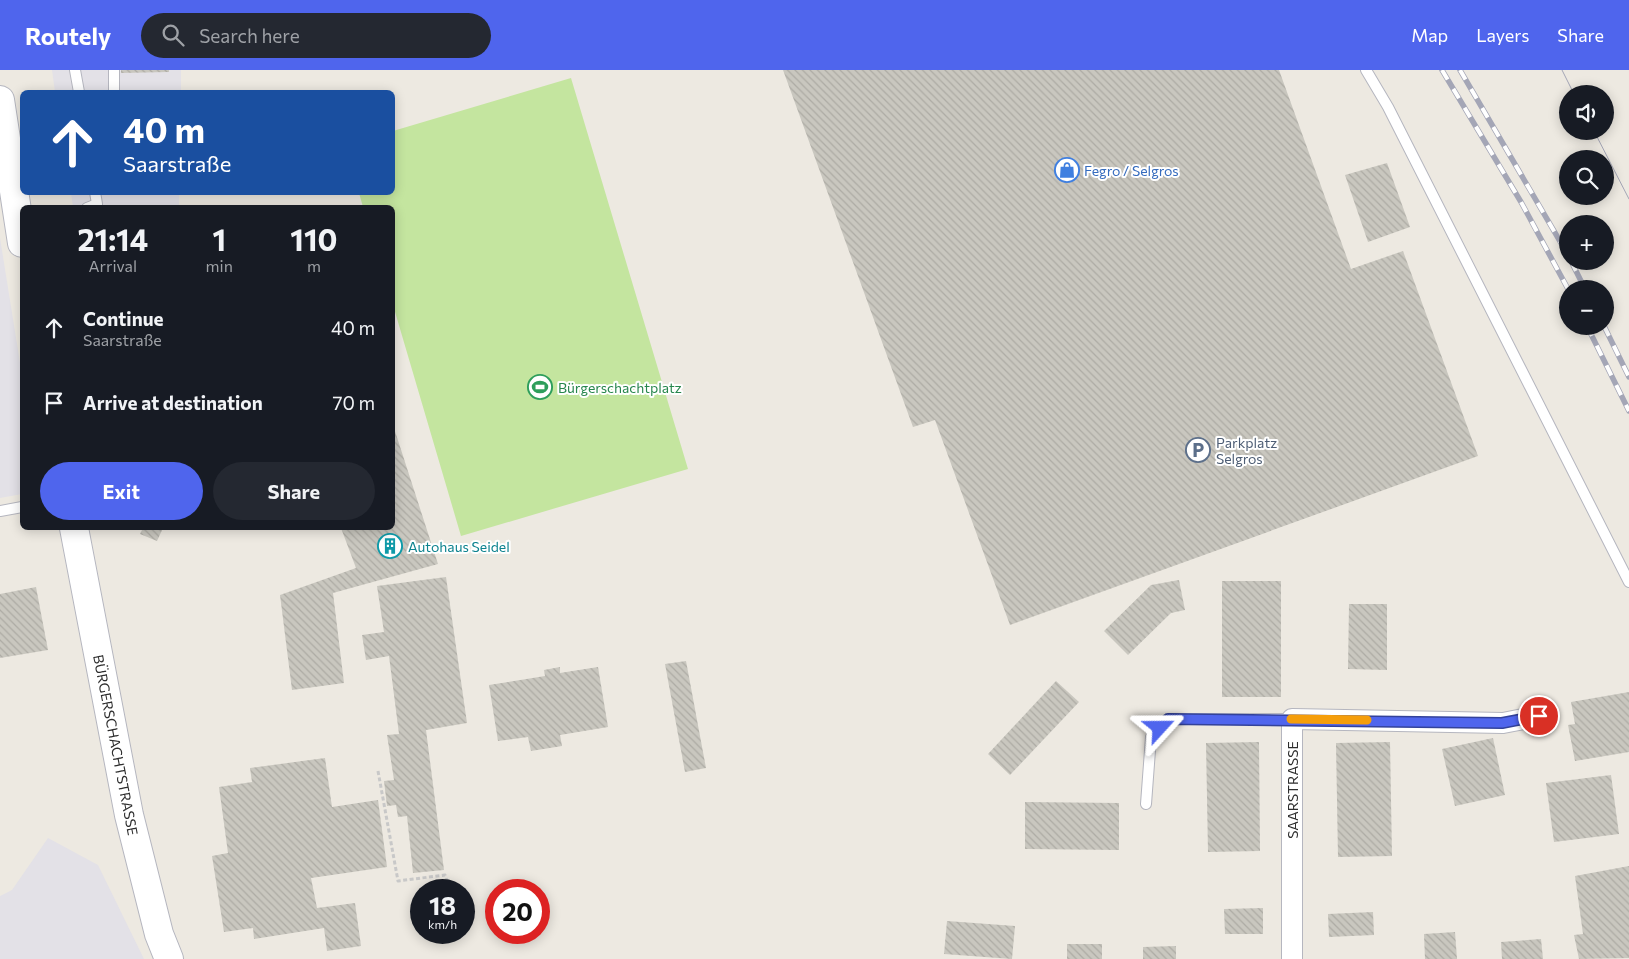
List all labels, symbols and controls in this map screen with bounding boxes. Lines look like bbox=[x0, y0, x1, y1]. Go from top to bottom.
search box bbox=[141, 13, 491, 58]
text: Routely bbox=[25, 21, 111, 50]
icon: search bbox=[159, 21, 187, 49]
text: Search here bbox=[199, 24, 300, 47]
text: Map bbox=[1411, 24, 1448, 46]
text: Layers bbox=[1476, 24, 1529, 46]
text: Share bbox=[1557, 24, 1604, 46]
map controls bbox=[1559, 85, 1614, 335]
button: sound bbox=[1559, 85, 1614, 140]
text: 40 m bbox=[123, 107, 205, 150]
icon: ahead bbox=[40, 110, 105, 175]
text: Saarstraße bbox=[123, 150, 231, 177]
button: search bbox=[1559, 150, 1614, 205]
shop icon: Fegro / Selgros bbox=[1054, 157, 1080, 183]
place label: Fegro / Selgros bbox=[1084, 162, 1179, 179]
button: + bbox=[1559, 215, 1614, 270]
text: 21:14 bbox=[78, 220, 148, 257]
text: 1 bbox=[212, 220, 226, 257]
text: 110 bbox=[290, 220, 337, 257]
text: Arrival bbox=[89, 256, 137, 275]
text: min bbox=[206, 256, 233, 275]
text: m bbox=[307, 256, 321, 275]
button: − bbox=[1559, 280, 1614, 335]
text: Continue bbox=[83, 307, 163, 330]
icon: ahead bbox=[40, 314, 68, 342]
text: 40 m bbox=[331, 316, 375, 339]
text: Saarstraße bbox=[83, 330, 162, 349]
sports icon: Bürgerschachtplatz bbox=[527, 374, 553, 400]
place label: Bürgerschachtplatz bbox=[558, 379, 682, 396]
icon: arrive bbox=[40, 389, 68, 417]
text: Arrive at destination bbox=[83, 391, 263, 414]
text: 70 m bbox=[332, 391, 375, 414]
place label: Parkplatz Selgros bbox=[1216, 434, 1277, 467]
parking icon: Parkplatz Selgros bbox=[1185, 437, 1211, 463]
button: Exit bbox=[40, 462, 203, 520]
button: Share bbox=[213, 462, 375, 520]
building icon: Autohaus Seidel bbox=[377, 533, 403, 559]
place label: Autohaus Seidel bbox=[408, 538, 510, 555]
street label: BÜRGERSCHACHTSTRASSE bbox=[90, 653, 142, 837]
pin bbox=[1518, 695, 1560, 737]
position arrow bbox=[1133, 701, 1185, 753]
icon: arrive bbox=[1525, 702, 1553, 730]
street label: SAARSTRASSE bbox=[1284, 741, 1301, 839]
speed limit sign: 20 bbox=[485, 879, 550, 944]
text: 18 bbox=[429, 890, 456, 920]
text: km/h bbox=[428, 917, 457, 931]

